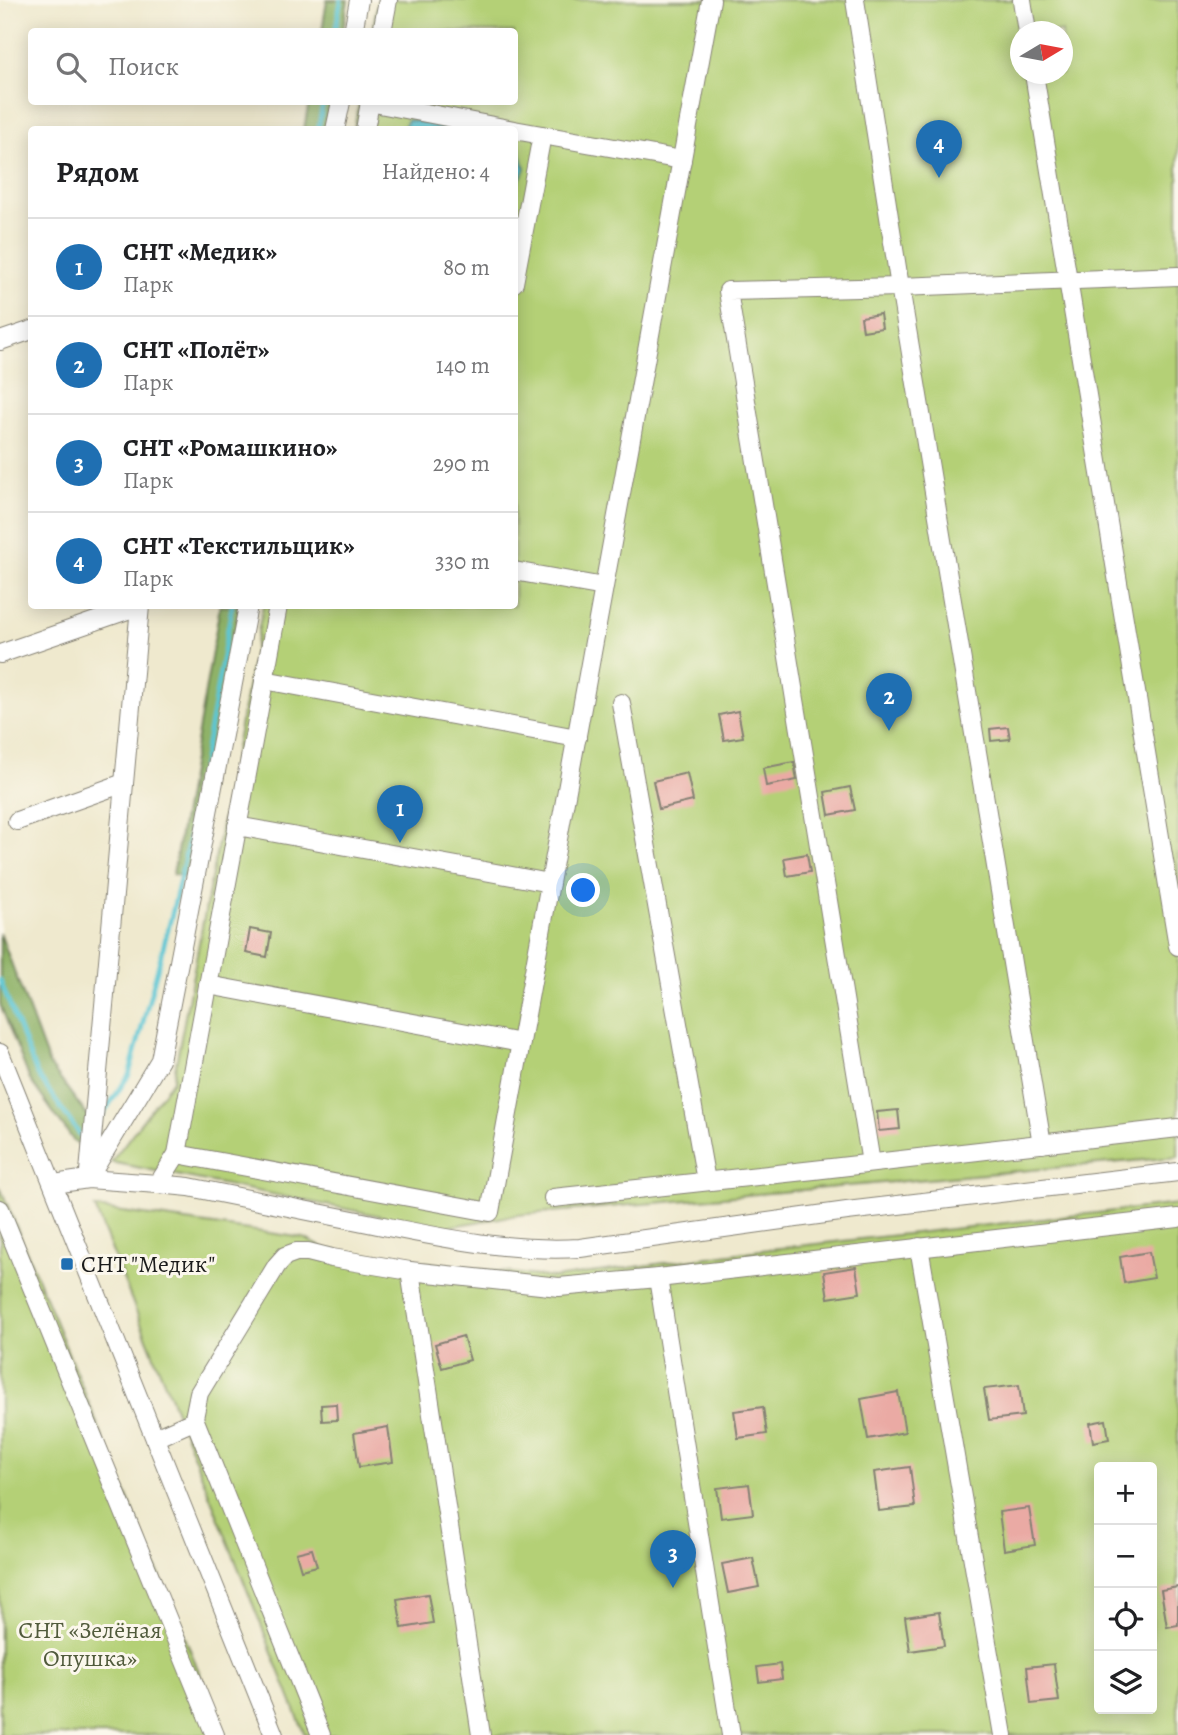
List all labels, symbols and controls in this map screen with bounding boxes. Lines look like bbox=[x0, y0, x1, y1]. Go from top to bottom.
north arrow bbox=[1010, 21, 1073, 84]
search box bbox=[28, 28, 518, 105]
icon: search bbox=[52, 48, 90, 86]
text: Поиск bbox=[108, 49, 179, 84]
pin: 4 bbox=[916, 120, 962, 178]
text: Рядом bbox=[56, 152, 139, 192]
text: Найдено: 4 bbox=[382, 156, 490, 187]
text: СНТ «Медик» bbox=[123, 234, 277, 269]
text: 1 bbox=[75, 252, 83, 283]
text: 80 m bbox=[443, 252, 490, 283]
text: Парк bbox=[123, 269, 174, 300]
text: СНТ «Полёт» bbox=[123, 332, 269, 367]
text: 2 bbox=[73, 350, 85, 381]
text: 140 m bbox=[436, 350, 490, 381]
text: Парк bbox=[123, 367, 174, 398]
text: СНТ «Ромашкино» bbox=[123, 430, 337, 465]
text: 3 bbox=[74, 448, 84, 479]
text: 290 m bbox=[433, 448, 490, 479]
text: Парк bbox=[123, 465, 174, 496]
text: СНТ «Текстильщик» bbox=[123, 528, 355, 563]
text: 4 bbox=[74, 546, 84, 577]
text: 330 m bbox=[435, 546, 490, 577]
text: Парк bbox=[123, 563, 174, 594]
pin: 2 bbox=[866, 673, 912, 731]
pin: 1 bbox=[377, 785, 423, 843]
your location bbox=[566, 873, 600, 907]
place label: СНТ "Медик" bbox=[81, 1248, 215, 1280]
marker: СНТ "Медик" bbox=[59, 1256, 75, 1272]
map controls bbox=[1094, 1462, 1157, 1714]
button: + bbox=[1094, 1462, 1157, 1525]
button: − bbox=[1094, 1525, 1157, 1588]
pin: 3 bbox=[650, 1530, 696, 1588]
button: locate bbox=[1094, 1588, 1157, 1651]
park label: СНТ «Зелёная Опушка» bbox=[18, 1614, 162, 1674]
button: layers bbox=[1094, 1651, 1157, 1714]

